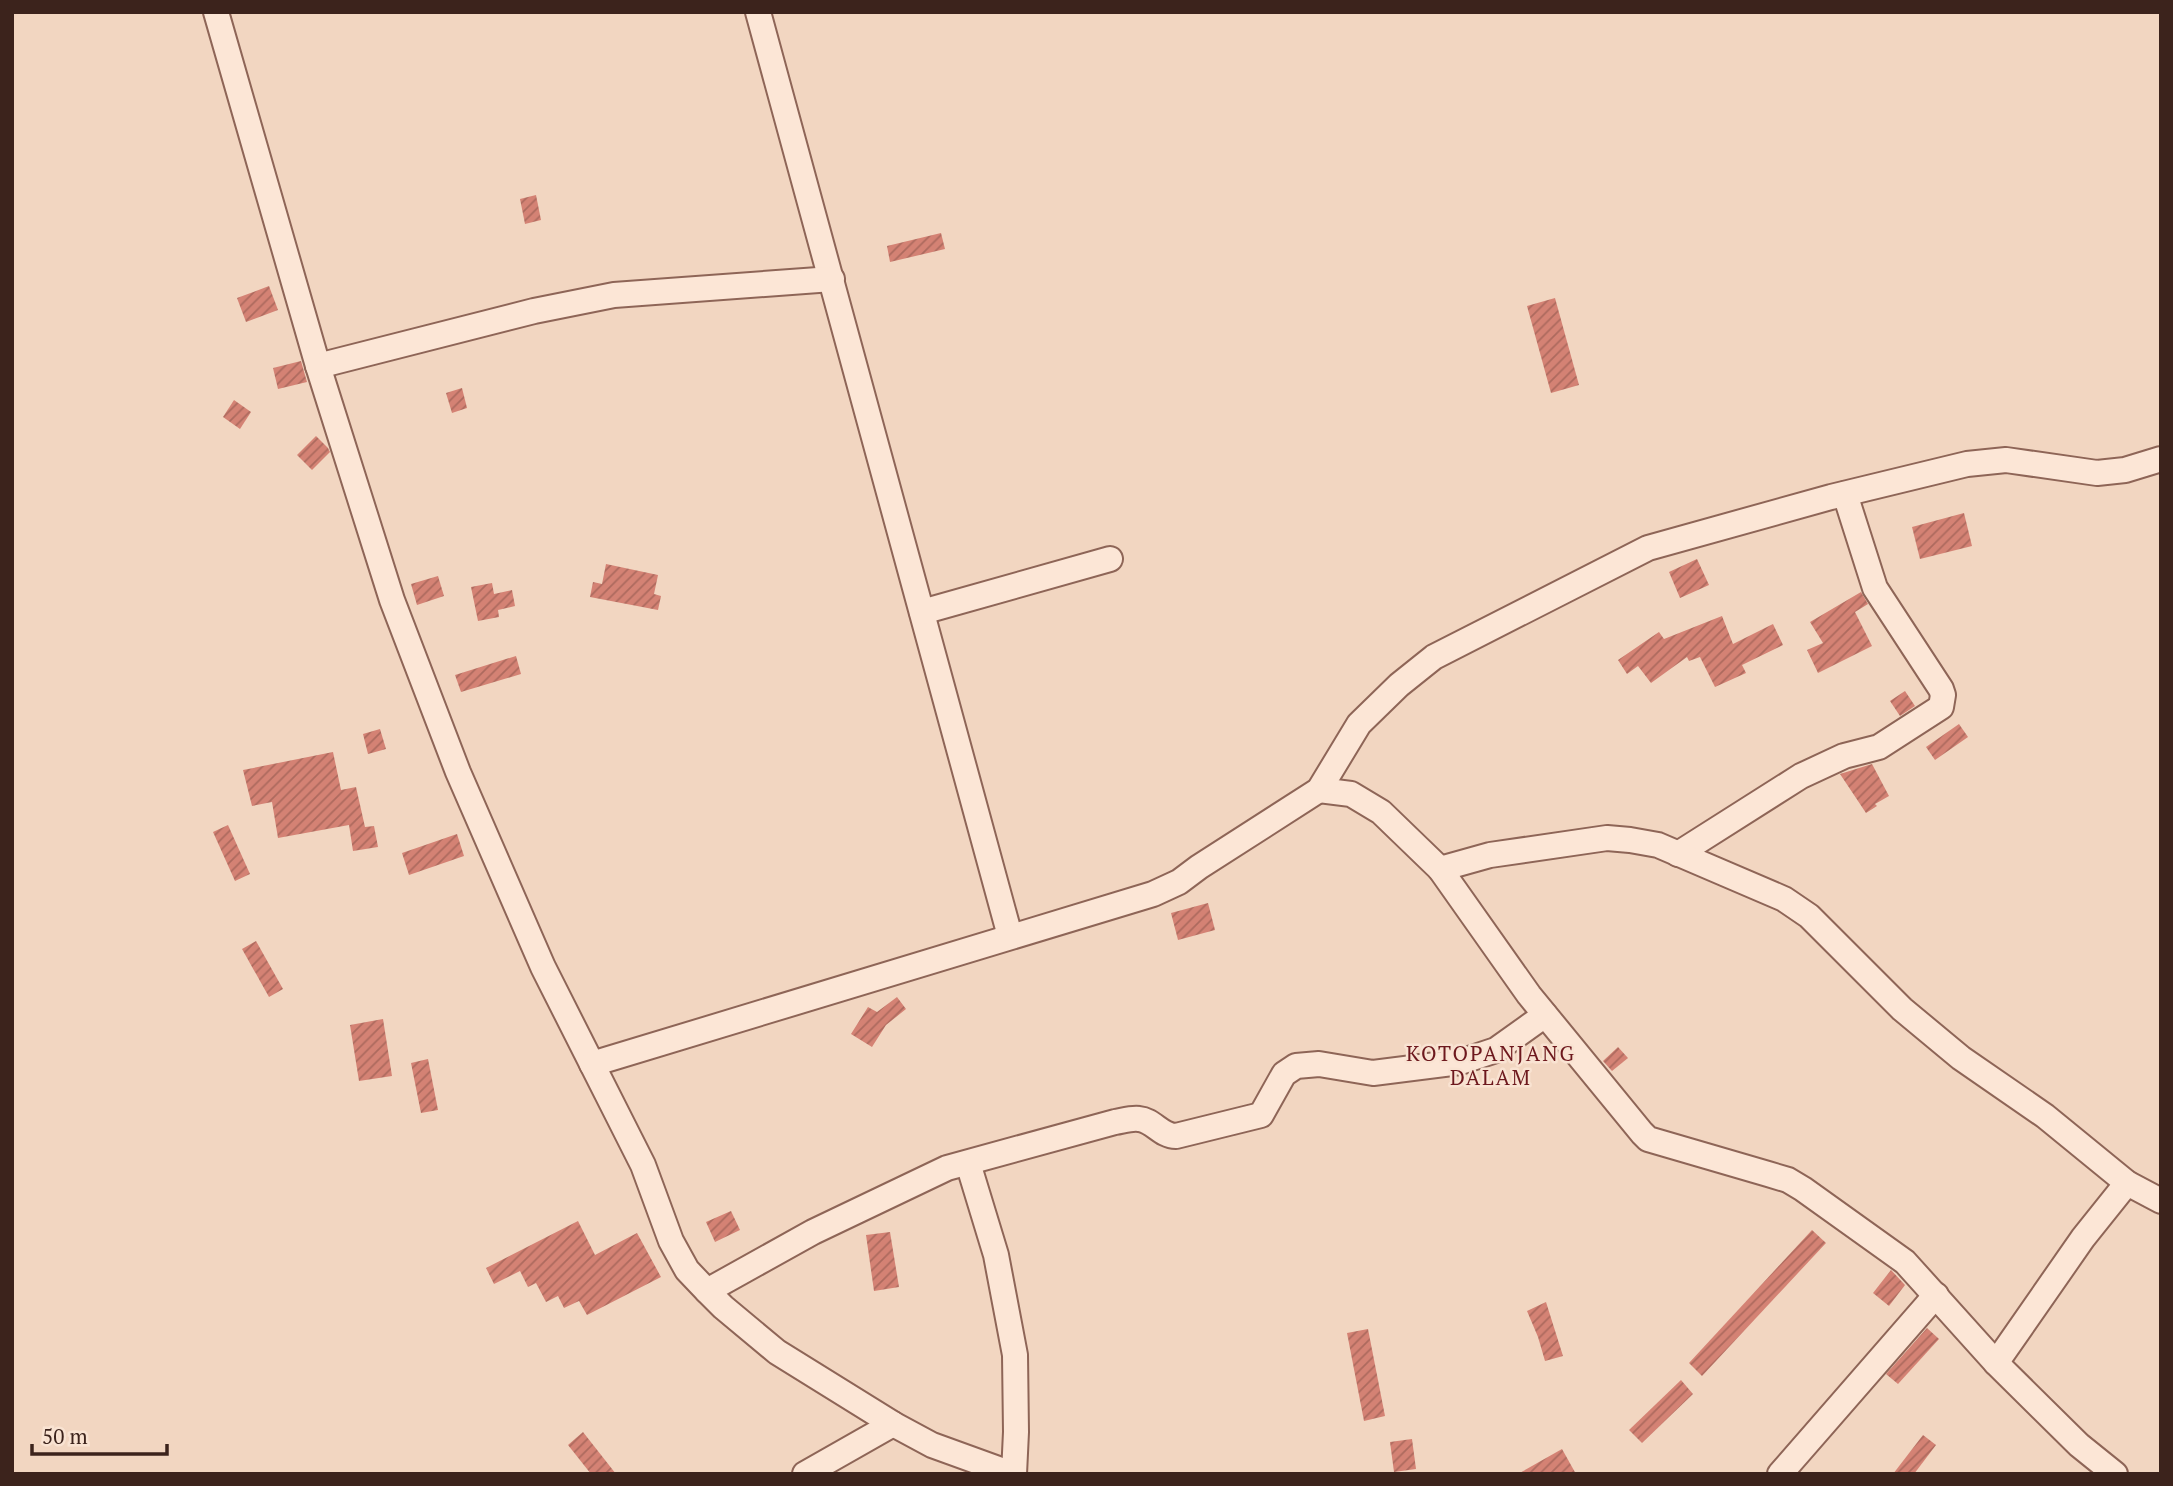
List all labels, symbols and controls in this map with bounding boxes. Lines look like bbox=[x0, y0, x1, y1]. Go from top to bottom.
district label: KOTOPANJANG DALAM bbox=[1406, 1039, 1576, 1091]
scale bar bbox=[32, 1412, 166, 1456]
text: 50 m bbox=[42, 1422, 88, 1450]

